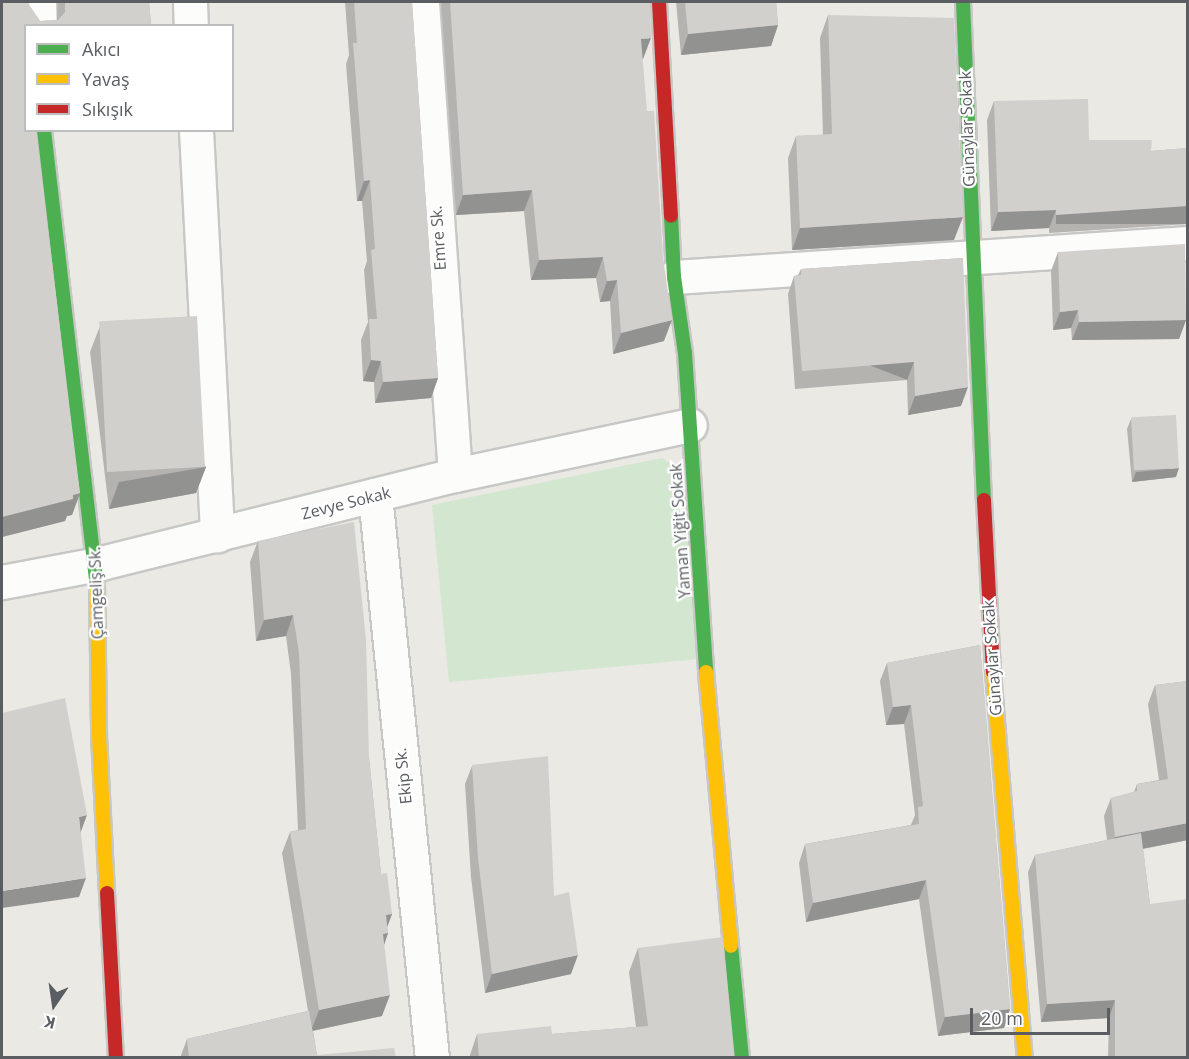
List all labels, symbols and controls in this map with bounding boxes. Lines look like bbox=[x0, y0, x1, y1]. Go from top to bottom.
legend bbox=[24, 24, 234, 132]
text: Akıcı bbox=[82, 37, 121, 61]
text: Yavaş bbox=[82, 67, 130, 91]
street label: Günaylar Sokak bbox=[955, 71, 979, 187]
text: Sıkışık bbox=[82, 97, 133, 121]
street label: Emre Sk. bbox=[426, 205, 450, 271]
street label: Yaman Yiğit Sokak bbox=[666, 463, 694, 599]
street label: Zevye Sokak bbox=[299, 483, 393, 523]
street label: Çamgeliş Sk. bbox=[85, 546, 107, 640]
street label: Günaylar Sokak bbox=[978, 600, 1006, 716]
street label: Ekip Sk. bbox=[390, 747, 416, 805]
north arrow bbox=[24, 975, 84, 1035]
scale bar bbox=[973, 996, 1112, 1034]
text: 20 m bbox=[981, 1006, 1023, 1030]
text: K bbox=[42, 1011, 58, 1034]

